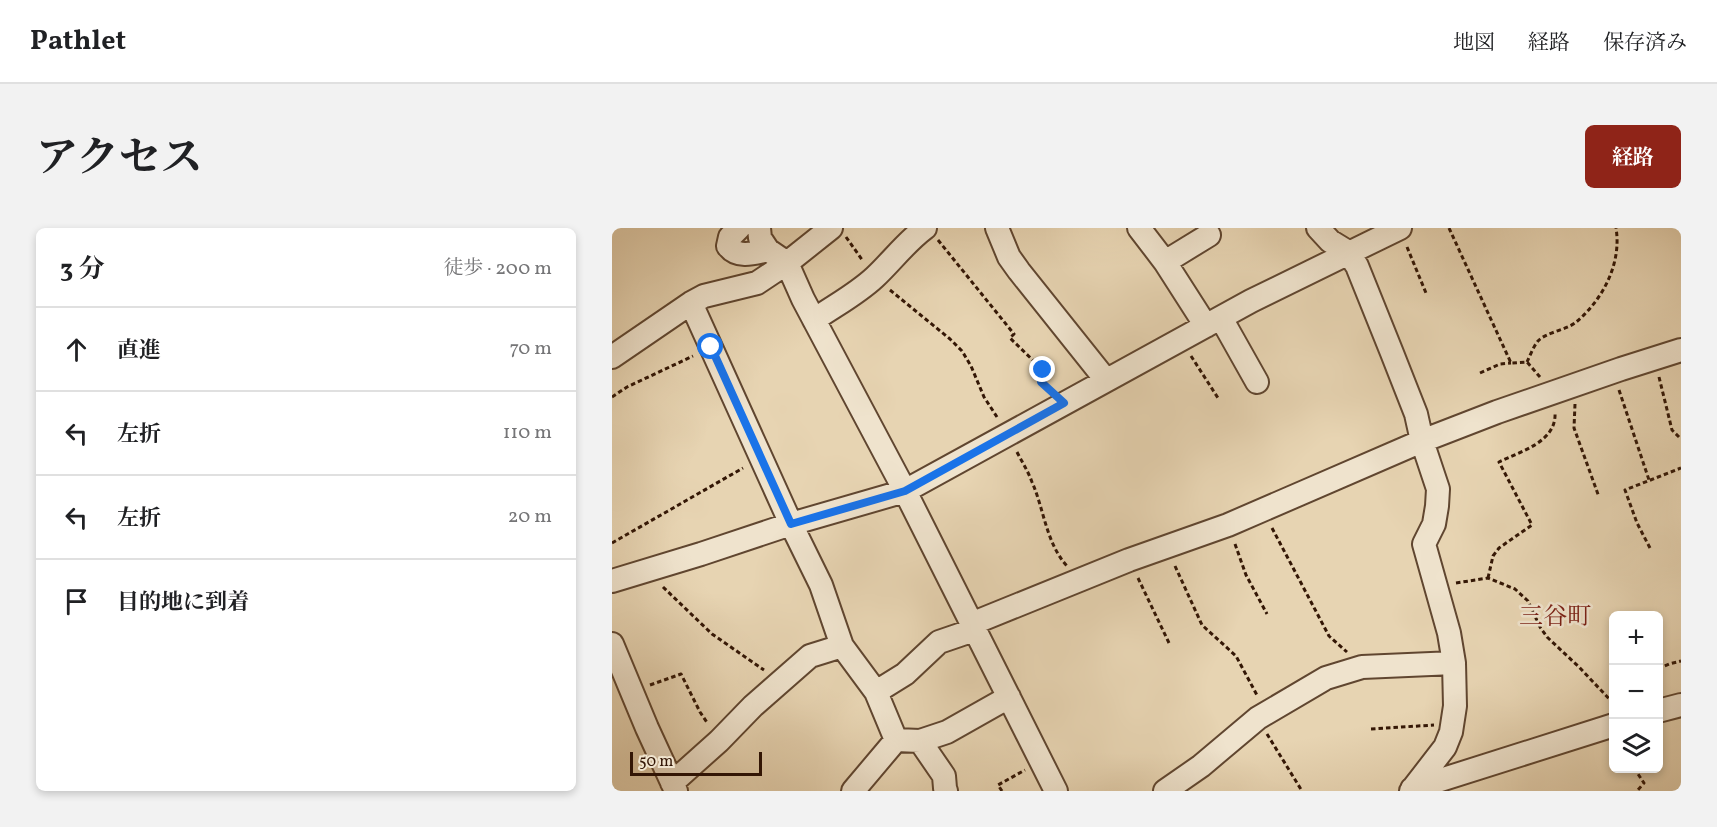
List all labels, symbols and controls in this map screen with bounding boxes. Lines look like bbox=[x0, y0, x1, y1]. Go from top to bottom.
text: Pathlet bbox=[30, 22, 126, 61]
text: 地図 bbox=[1453, 29, 1495, 58]
text: 経路 bbox=[1528, 29, 1570, 58]
text: 保存済み bbox=[1603, 29, 1687, 58]
button: 経路 bbox=[1585, 125, 1681, 188]
text: アクセス bbox=[36, 131, 203, 190]
text: 3 分 bbox=[60, 252, 104, 288]
text: 徒歩 · 200 m bbox=[443, 255, 552, 283]
icon: ahead bbox=[60, 333, 93, 366]
route start bbox=[697, 333, 723, 359]
text: 70 m bbox=[509, 335, 552, 363]
text: 直進 bbox=[117, 336, 161, 367]
route end bbox=[1029, 356, 1055, 382]
icon: left bbox=[60, 417, 93, 450]
text: 110 m bbox=[503, 419, 552, 447]
text: 左折 bbox=[117, 420, 161, 451]
icon: left bbox=[60, 501, 93, 534]
text: 20 m bbox=[508, 503, 552, 531]
text: 左折 bbox=[117, 504, 161, 535]
icon: arrive bbox=[60, 585, 93, 618]
text: 目的地に到着 bbox=[117, 588, 249, 619]
district label: 三谷町 bbox=[1519, 601, 1591, 635]
map controls bbox=[1609, 611, 1663, 773]
button: + bbox=[1609, 611, 1663, 665]
button: − bbox=[1609, 665, 1663, 719]
button: layers bbox=[1609, 719, 1663, 773]
scale bar bbox=[630, 749, 762, 776]
text: 50 m bbox=[639, 751, 673, 773]

